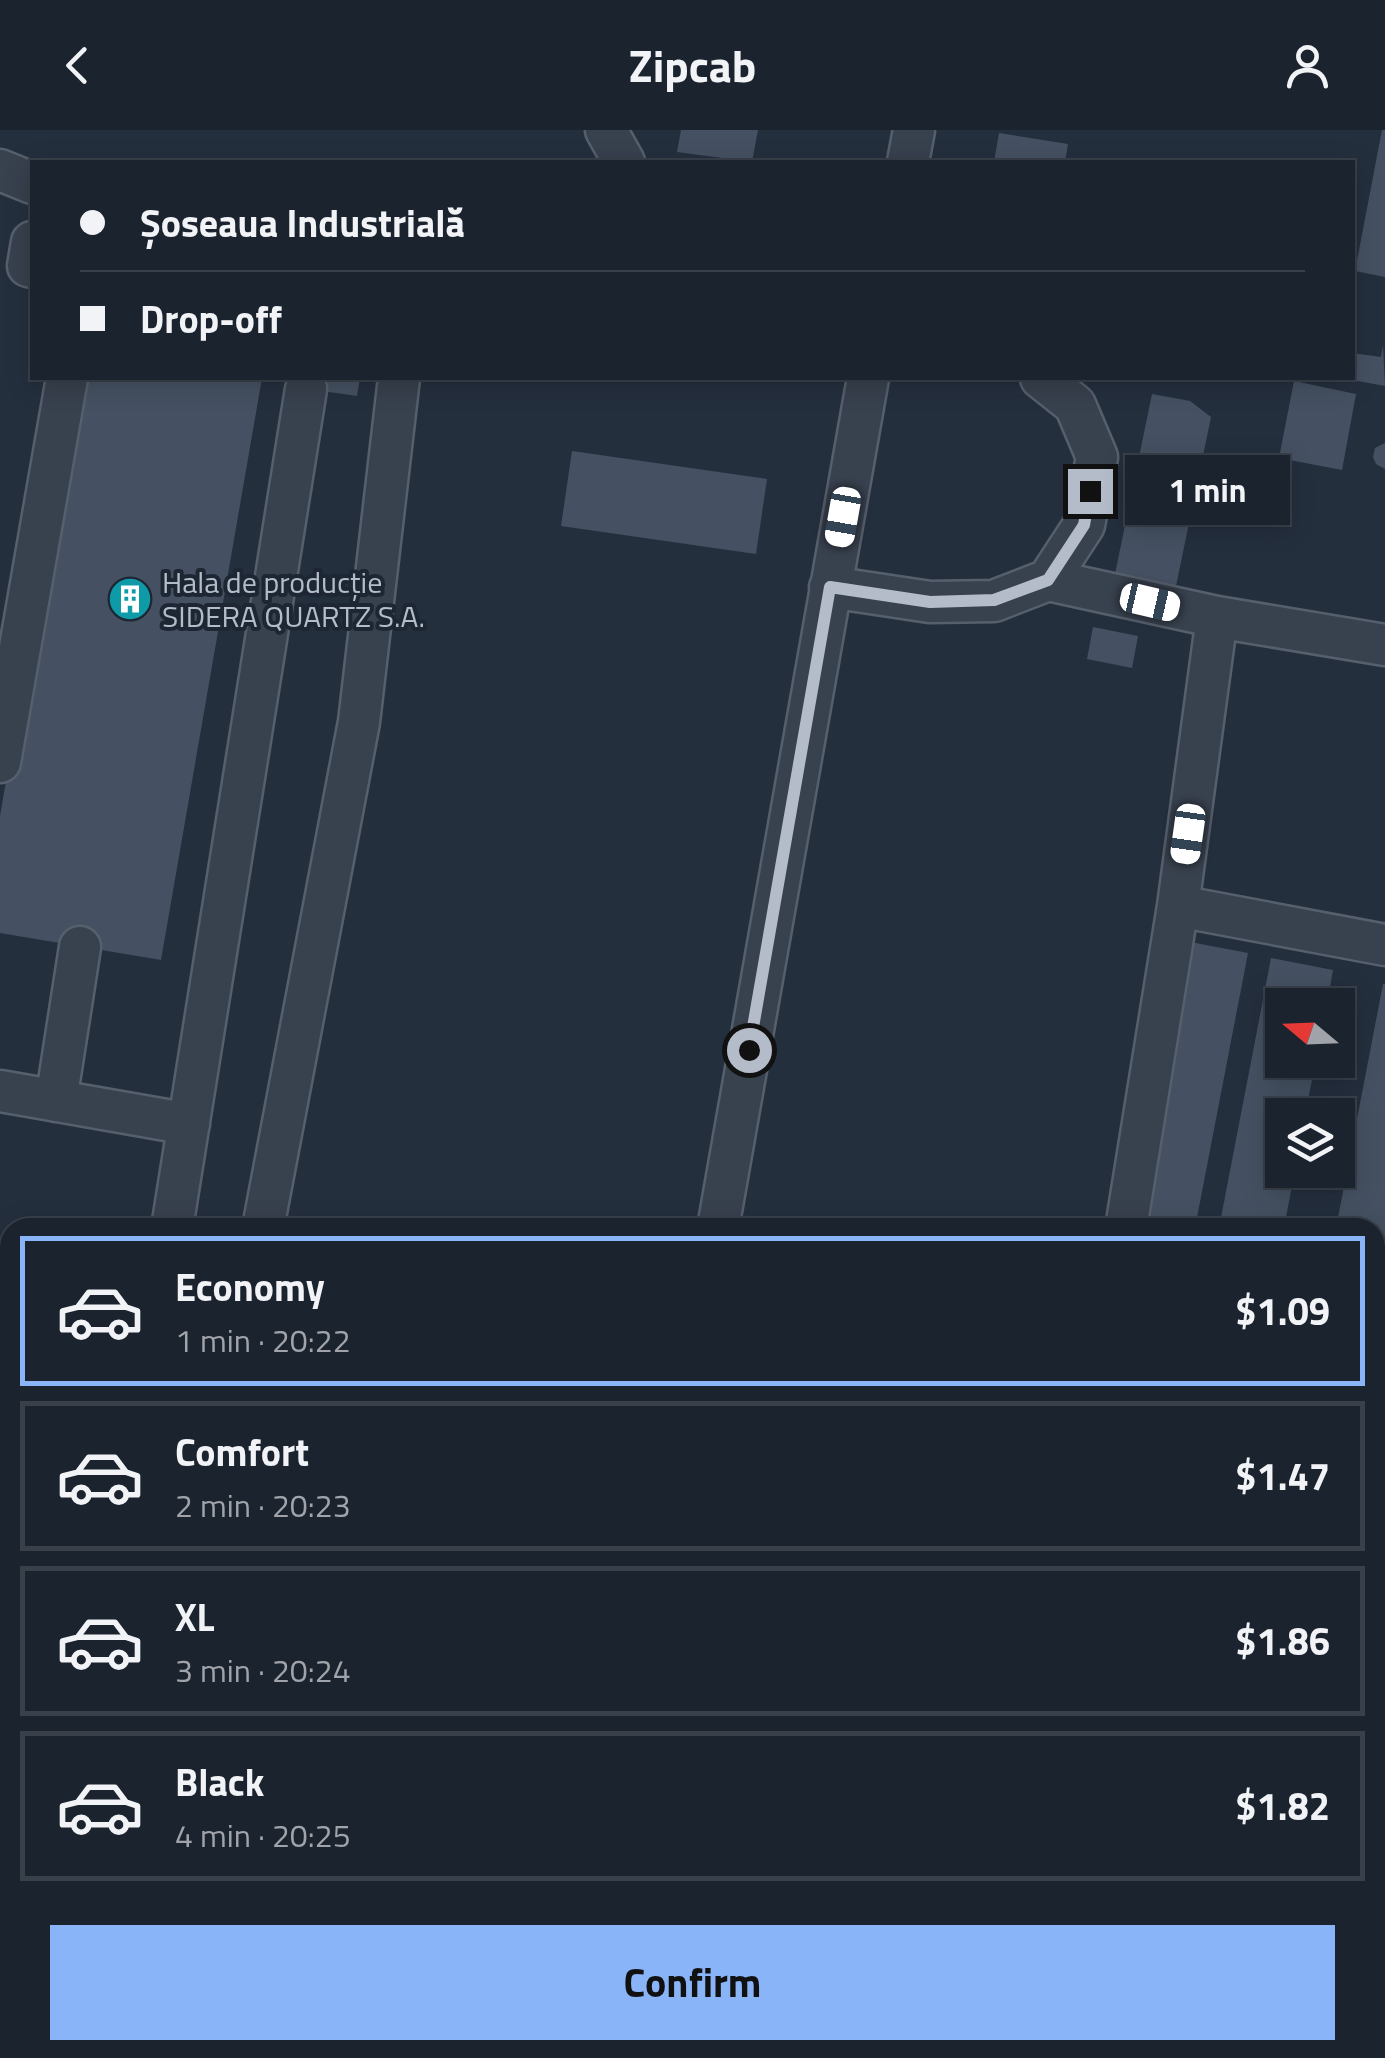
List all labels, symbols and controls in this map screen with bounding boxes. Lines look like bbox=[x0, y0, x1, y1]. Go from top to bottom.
text: Zipcab bbox=[629, 31, 756, 99]
icon: back bbox=[50, 38, 105, 93]
icon: person bbox=[1280, 38, 1335, 93]
text: Șoseaua Industrială bbox=[140, 194, 465, 252]
text: Drop-off bbox=[140, 290, 282, 348]
callout: 1 min bbox=[1125, 456, 1290, 526]
text: 1 min bbox=[1169, 466, 1246, 514]
route end bbox=[1068, 469, 1113, 514]
car bbox=[823, 485, 863, 549]
place label: Hala de producție SIDERA QUARTZ S.A. bbox=[162, 559, 425, 639]
building icon: Hala de producție SIDERA QUARTZ S.A. bbox=[107, 576, 153, 622]
car bbox=[1117, 581, 1183, 623]
car bbox=[1169, 802, 1207, 866]
north arrow bbox=[1265, 988, 1355, 1078]
map controls bbox=[1265, 988, 1355, 1188]
route start bbox=[727, 1028, 772, 1073]
button: layers bbox=[1265, 1098, 1355, 1188]
text: Economy bbox=[175, 1258, 325, 1316]
icon: car bbox=[55, 1266, 145, 1356]
text: $1.09 bbox=[1235, 1282, 1330, 1340]
text: 1 min · 20:22 bbox=[175, 1316, 351, 1364]
text: Comfort bbox=[175, 1423, 309, 1481]
icon: car bbox=[55, 1431, 145, 1521]
text: $1.47 bbox=[1235, 1447, 1330, 1505]
text: 2 min · 20:23 bbox=[175, 1481, 351, 1529]
text: XL bbox=[175, 1588, 215, 1646]
icon: car bbox=[55, 1596, 145, 1686]
text: $1.86 bbox=[1235, 1612, 1330, 1670]
text: 3 min · 20:24 bbox=[175, 1646, 351, 1694]
text: Black bbox=[175, 1753, 264, 1811]
icon: car bbox=[55, 1761, 145, 1851]
text: $1.82 bbox=[1235, 1777, 1330, 1835]
text: 4 min · 20:25 bbox=[175, 1811, 351, 1859]
button: Confirm bbox=[50, 1925, 1335, 2040]

